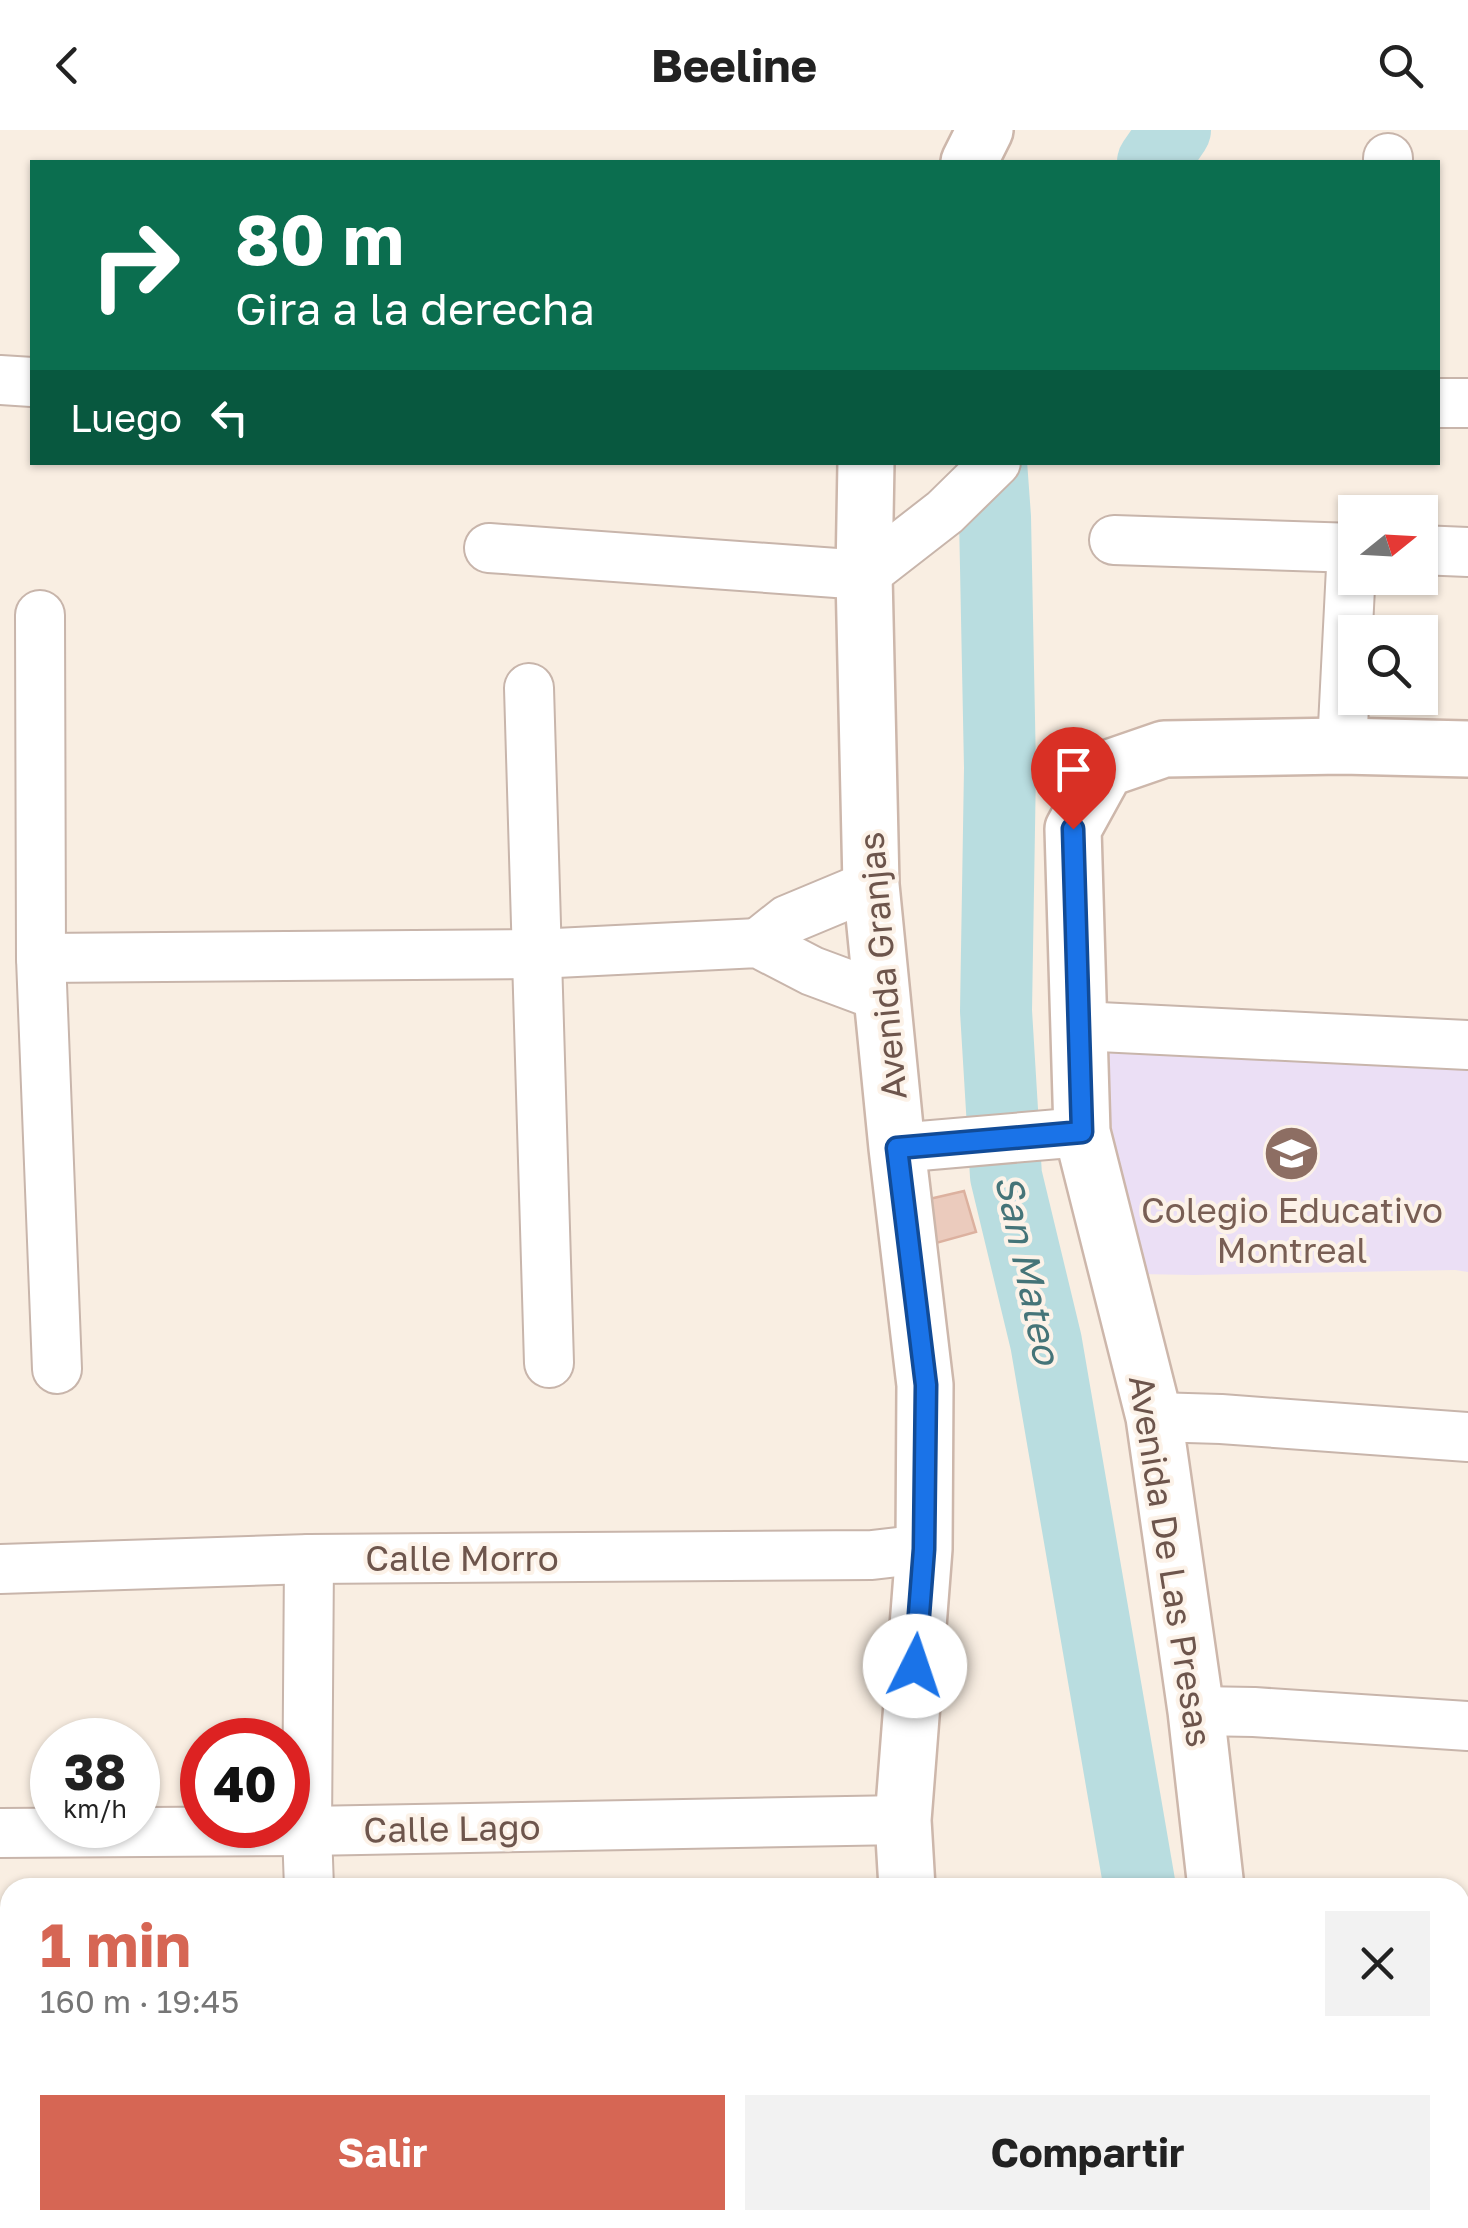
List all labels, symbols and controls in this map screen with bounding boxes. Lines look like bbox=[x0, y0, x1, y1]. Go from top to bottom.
icon: back bbox=[40, 38, 95, 93]
text: Beeline bbox=[651, 38, 817, 92]
icon: search bbox=[1373, 38, 1428, 93]
text: 80 m bbox=[235, 196, 404, 280]
icon: right bbox=[70, 200, 200, 330]
text: Gira a la derecha bbox=[235, 281, 595, 335]
icon: left bbox=[202, 390, 257, 445]
text: Luego bbox=[70, 395, 182, 440]
north arrow bbox=[1338, 495, 1438, 595]
map controls bbox=[1338, 495, 1438, 715]
button: search bbox=[1338, 615, 1438, 715]
pin bbox=[1031, 727, 1116, 830]
icon: arrive bbox=[1046, 742, 1101, 797]
street label: Avenida Granjas bbox=[849, 830, 915, 1102]
school or university icon: Colegio Educativo Montreal bbox=[1262, 1124, 1322, 1184]
water label: San Mateo bbox=[987, 1170, 1071, 1370]
place label: Colegio Educativo Montreal bbox=[1141, 1189, 1443, 1271]
street label: Avenida De Las Presas bbox=[1121, 1372, 1221, 1750]
street label: Calle Morro bbox=[365, 1537, 559, 1579]
position arrow bbox=[863, 1614, 967, 1718]
speed limit sign: 40 bbox=[180, 1718, 310, 1848]
text: 38 bbox=[64, 1741, 126, 1801]
text: km/h bbox=[63, 1793, 127, 1824]
street label: Calle Lago bbox=[363, 1805, 541, 1851]
text: 1 min bbox=[40, 1908, 191, 1980]
button: close bbox=[1325, 1911, 1430, 2016]
text: 160 m · 19:45 bbox=[40, 1982, 239, 2020]
button: Salir bbox=[40, 2095, 725, 2210]
button: Compartir bbox=[745, 2095, 1430, 2210]

